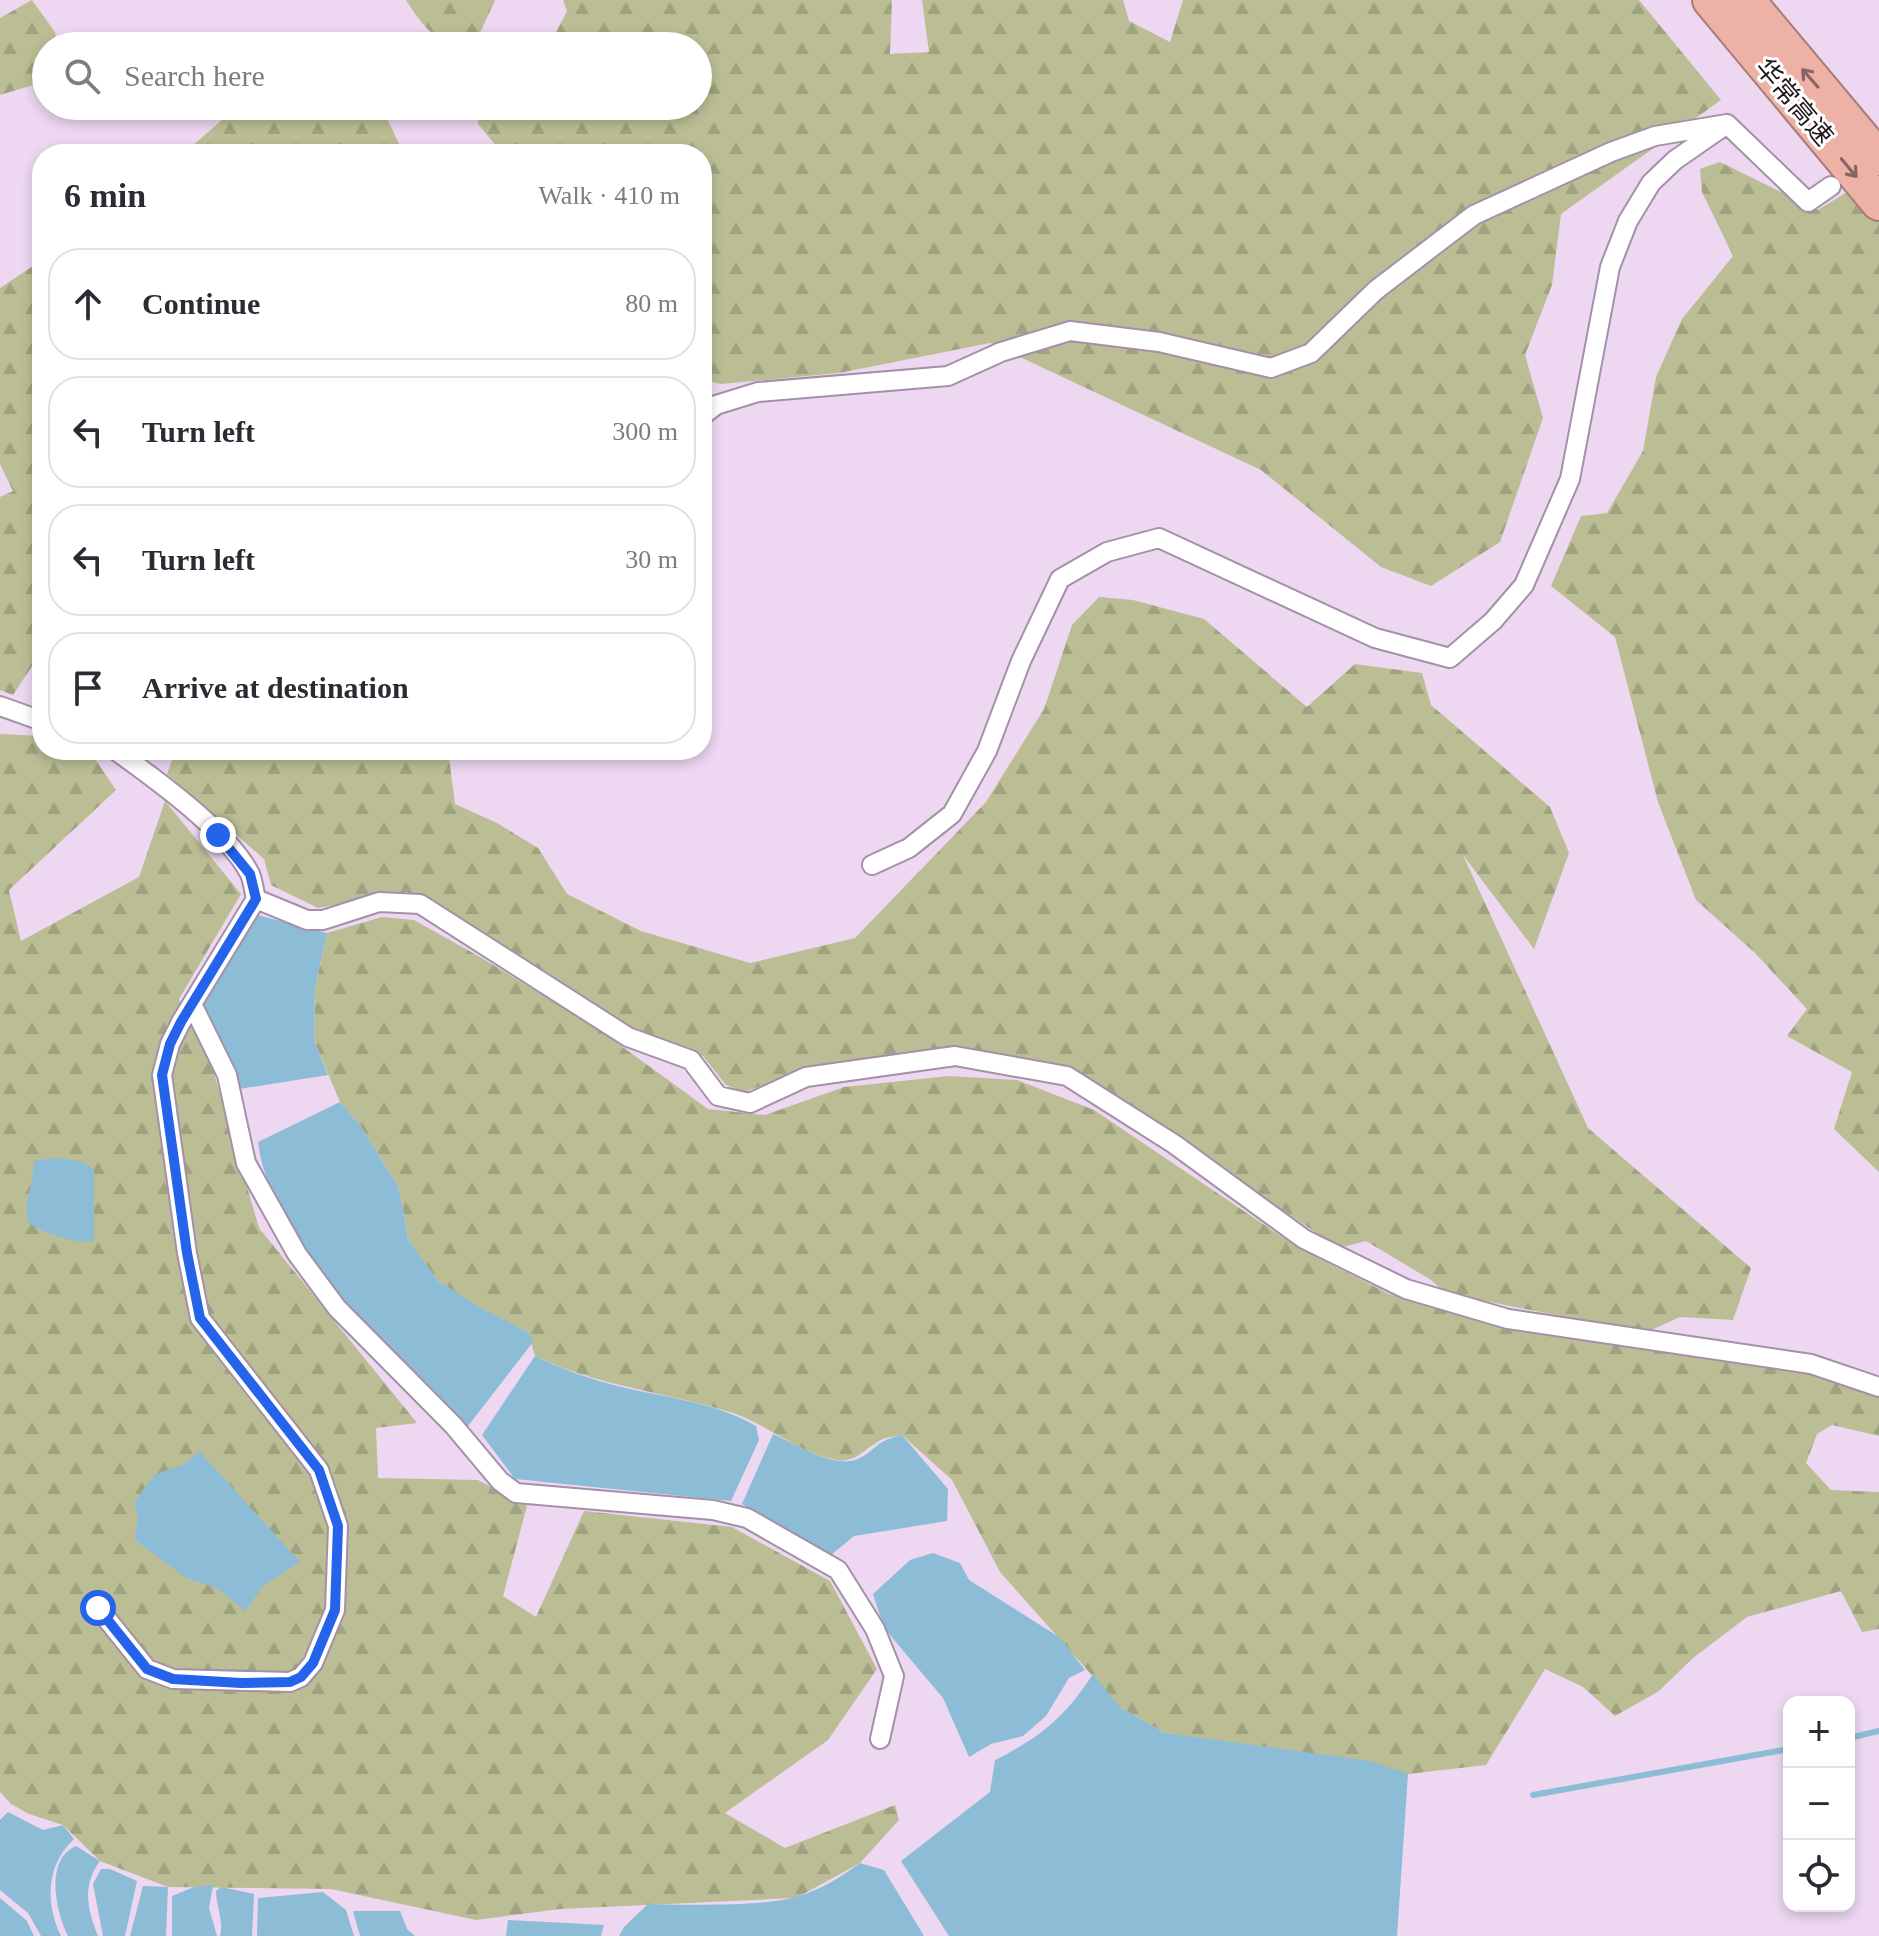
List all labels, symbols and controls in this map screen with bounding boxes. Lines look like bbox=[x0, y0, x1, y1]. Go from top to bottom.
search box bbox=[32, 32, 712, 120]
street label: 华常高速 bbox=[1749, 53, 1839, 151]
icon: search bbox=[60, 54, 104, 98]
text: Search here bbox=[124, 59, 265, 92]
one-way arrow bbox=[1801, 68, 1819, 88]
one-way arrow bbox=[1840, 157, 1858, 177]
text: 6 min bbox=[64, 177, 146, 214]
text: Walk · 410 m bbox=[538, 181, 680, 210]
icon: ahead bbox=[66, 282, 110, 326]
text: Continue bbox=[142, 287, 260, 320]
text: 80 m bbox=[625, 289, 678, 318]
icon: left bbox=[66, 410, 110, 454]
text: Turn left bbox=[142, 415, 255, 448]
text: 300 m bbox=[612, 417, 678, 446]
icon: left bbox=[66, 538, 110, 582]
text: Turn left bbox=[142, 543, 255, 576]
text: 30 m bbox=[625, 545, 678, 574]
icon: arrive bbox=[66, 666, 110, 710]
text: Arrive at destination bbox=[142, 671, 409, 704]
route end bbox=[200, 817, 236, 853]
route start bbox=[80, 1590, 116, 1626]
map controls bbox=[1783, 1696, 1855, 1912]
button: + bbox=[1783, 1696, 1855, 1768]
button: − bbox=[1783, 1768, 1855, 1840]
button: locate bbox=[1783, 1840, 1855, 1912]

